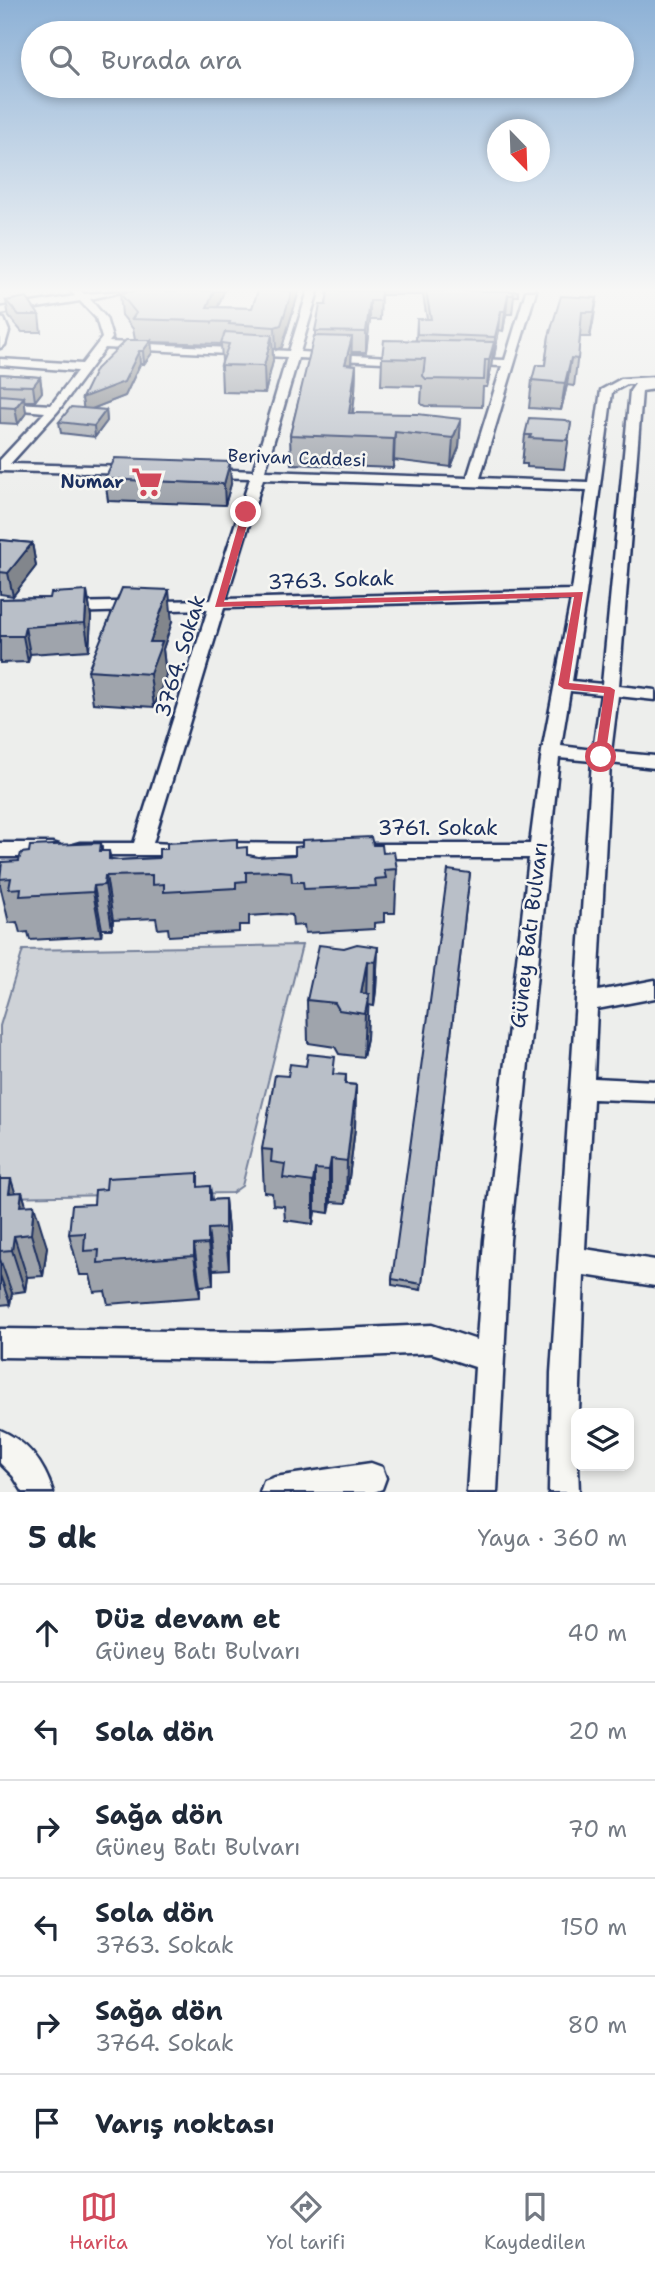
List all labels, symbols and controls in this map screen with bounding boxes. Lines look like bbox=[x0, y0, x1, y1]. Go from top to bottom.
search box bbox=[21, 21, 634, 98]
icon: search bbox=[45, 41, 83, 79]
text: Burada ara bbox=[101, 42, 242, 77]
north arrow bbox=[487, 119, 550, 182]
street label: Berivan Caddesi bbox=[227, 444, 367, 472]
supermarket icon: Numar bbox=[130, 465, 164, 499]
place label: Numar bbox=[61, 470, 124, 494]
route end bbox=[230, 496, 261, 527]
street label: 3763. Sokak bbox=[267, 564, 395, 596]
street label: 3764. Sokak bbox=[148, 591, 212, 721]
route start bbox=[585, 741, 616, 772]
street label: 3761. Sokak bbox=[378, 814, 498, 842]
street label: Güney Batı Bulvarı bbox=[504, 840, 554, 1030]
map controls bbox=[571, 1408, 634, 1471]
button: layers bbox=[571, 1408, 634, 1471]
text: 5 dk bbox=[28, 1517, 97, 1558]
text: Yaya · 360 m bbox=[477, 1523, 627, 1553]
text: Düz devam et bbox=[95, 1601, 280, 1636]
icon: ahead bbox=[28, 1614, 66, 1652]
text: 40 m bbox=[567, 1618, 627, 1648]
text: Güney Batı Bulvarı bbox=[95, 1636, 301, 1666]
icon: left bbox=[28, 1712, 66, 1750]
text: Sola dön bbox=[95, 1714, 214, 1749]
text: 20 m bbox=[568, 1716, 627, 1746]
text: Sağa dön bbox=[95, 1797, 223, 1832]
icon: right bbox=[28, 1810, 66, 1848]
text: 70 m bbox=[568, 1814, 627, 1844]
text: Güney Batı Bulvarı bbox=[95, 1832, 301, 1862]
text: Sola dön bbox=[95, 1895, 214, 1930]
icon: left bbox=[28, 1908, 66, 1946]
text: 150 m bbox=[560, 1912, 627, 1942]
text: 3763. Sokak bbox=[95, 1930, 234, 1960]
text: Sağa dön bbox=[95, 1993, 223, 2028]
icon: right bbox=[28, 2006, 66, 2044]
text: 80 m bbox=[568, 2010, 627, 2040]
text: 3764. Sokak bbox=[95, 2028, 234, 2058]
icon: arrive bbox=[28, 2104, 66, 2142]
text: Varış noktası bbox=[95, 2106, 275, 2141]
tab: Harita bbox=[69, 2188, 128, 2255]
tab: Yol tarifi bbox=[266, 2188, 345, 2255]
tab: Kaydedilen bbox=[484, 2188, 586, 2255]

